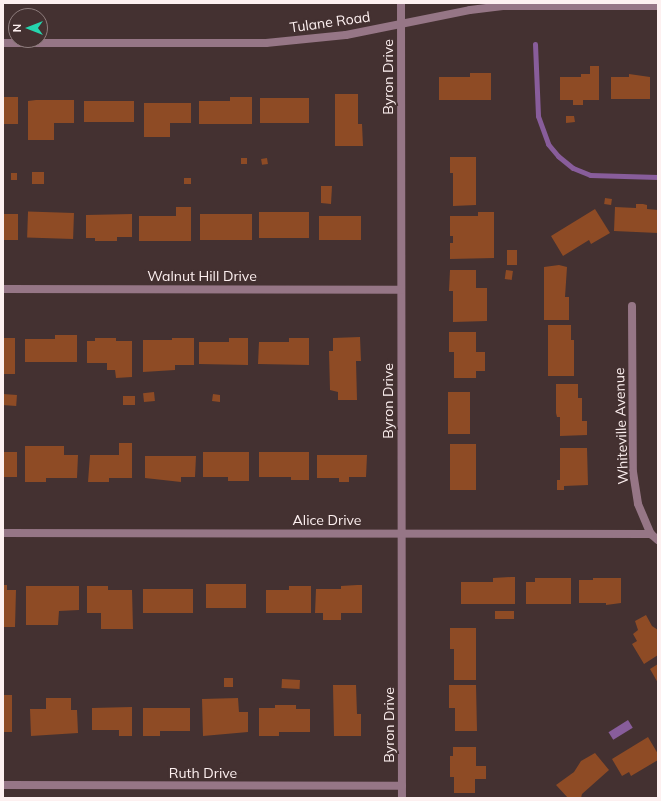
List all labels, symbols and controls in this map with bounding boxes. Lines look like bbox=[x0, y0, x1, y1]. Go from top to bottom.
north arrow bbox=[8, 8, 48, 48]
street label: Tulane Road bbox=[289, 8, 371, 36]
text: N bbox=[10, 24, 24, 32]
street label: Byron Drive bbox=[380, 39, 396, 115]
street label: Walnut Hill Drive bbox=[147, 268, 257, 284]
street label: Byron Drive bbox=[380, 363, 396, 439]
street label: Whiteville Avenue bbox=[611, 367, 631, 485]
street label: Alice Drive bbox=[293, 512, 361, 528]
street label: Byron Drive bbox=[381, 687, 397, 763]
street label: Ruth Drive bbox=[169, 765, 237, 781]

